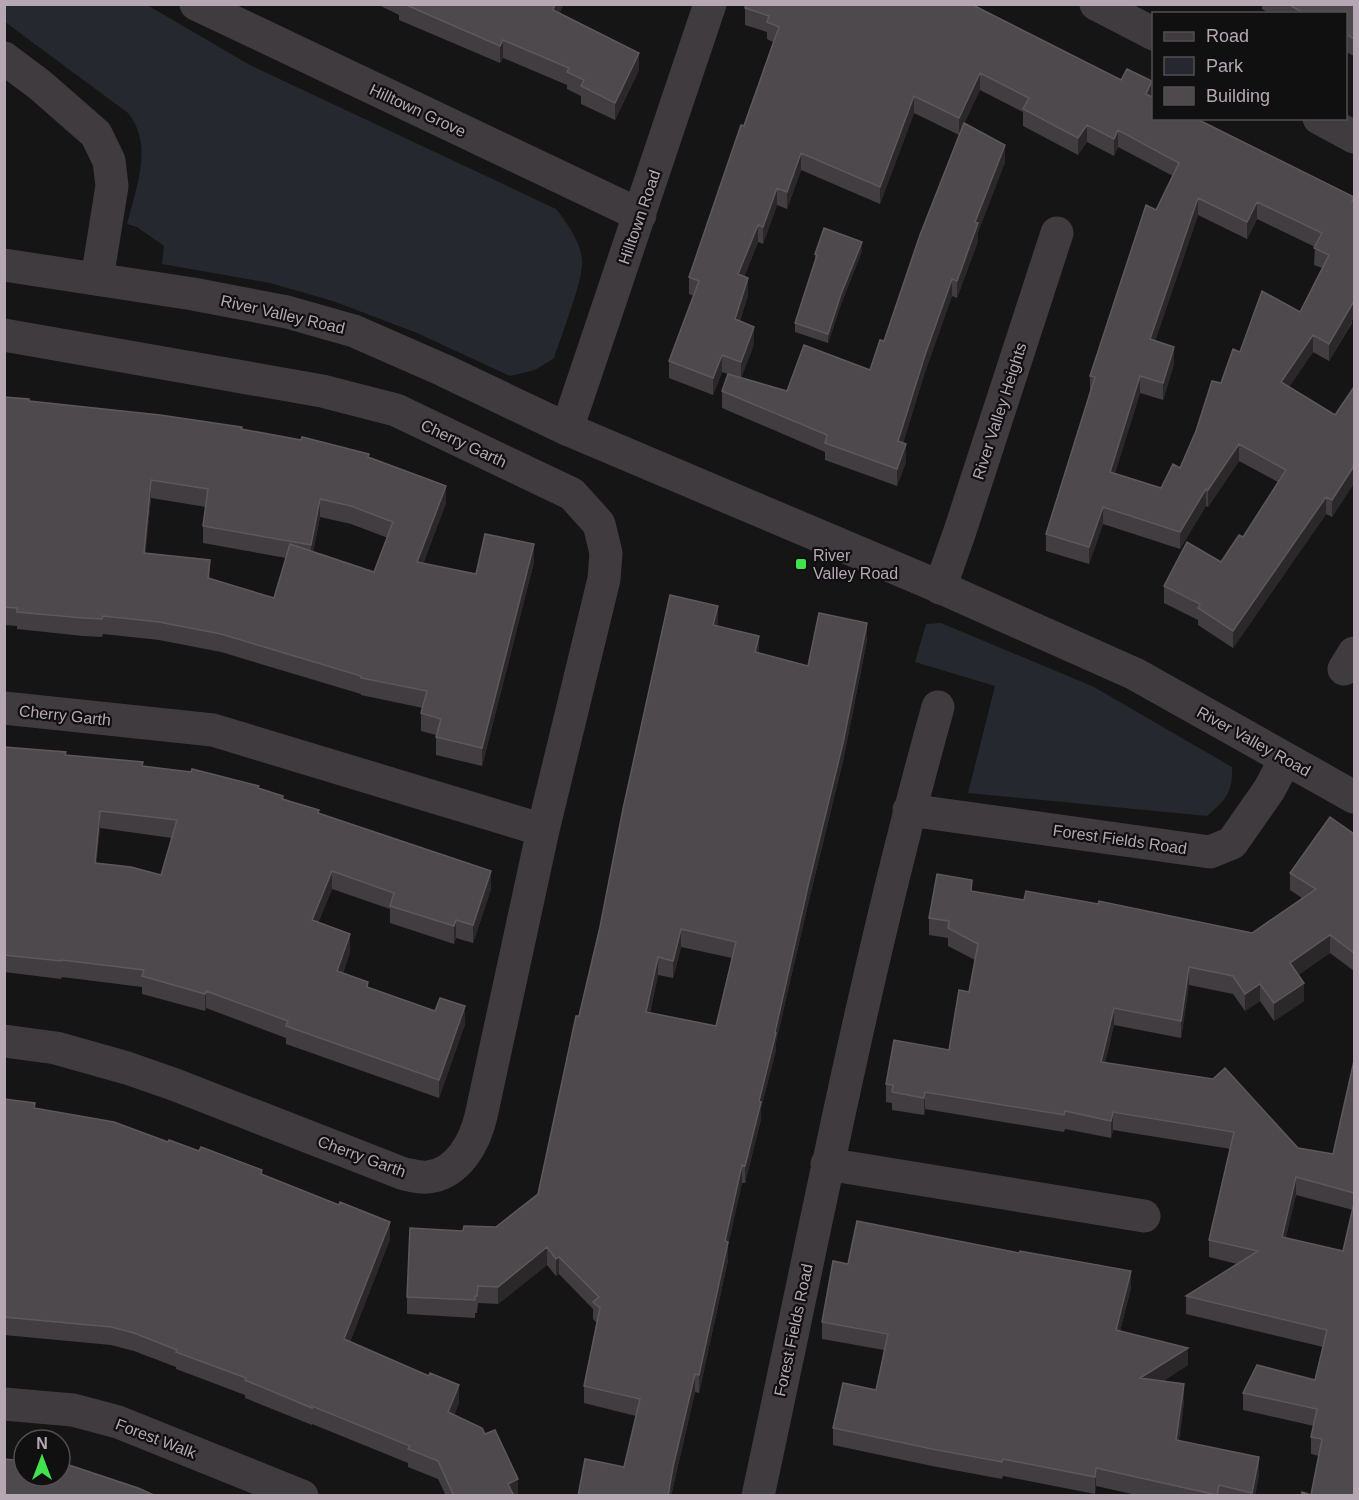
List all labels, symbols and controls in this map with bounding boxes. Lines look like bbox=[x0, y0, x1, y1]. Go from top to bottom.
legend bbox=[1152, 12, 1347, 120]
text: Road bbox=[1206, 26, 1249, 46]
text: Park bbox=[1206, 56, 1244, 76]
street label: Hilltown Grove bbox=[367, 81, 469, 140]
text: Building bbox=[1206, 86, 1270, 106]
street label: Hilltown Road bbox=[615, 168, 664, 267]
street label: River Valley Road bbox=[219, 292, 347, 337]
street label: River Valley Heights bbox=[969, 341, 1030, 482]
street label: Cherry Garth bbox=[418, 416, 509, 471]
place label: River Valley Road bbox=[813, 547, 898, 582]
marker: River Valley Road bbox=[794, 557, 808, 571]
street label: Cherry Garth bbox=[18, 702, 112, 729]
street label: River Valley Road bbox=[1194, 703, 1313, 780]
street label: Forest Fields Road bbox=[1052, 822, 1188, 857]
street label: Cherry Garth bbox=[315, 1133, 408, 1180]
street label: Forest Fields Road bbox=[771, 1262, 816, 1398]
street label: Forest Walk bbox=[113, 1415, 199, 1462]
north arrow bbox=[12, 1428, 72, 1488]
text: N bbox=[36, 1435, 48, 1452]

